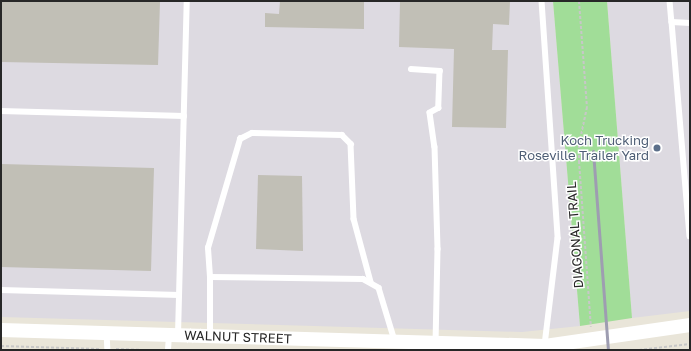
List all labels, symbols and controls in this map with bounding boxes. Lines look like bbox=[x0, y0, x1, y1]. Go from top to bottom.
place label: Koch Trucking Roseville Trailer Yard bbox=[518, 133, 649, 164]
marker: Koch Trucking Roseville Trailer Yard bbox=[652, 143, 662, 153]
street label: DIAGONAL TRAIL bbox=[563, 181, 587, 289]
street label: WALNUT STREET bbox=[184, 327, 292, 347]

